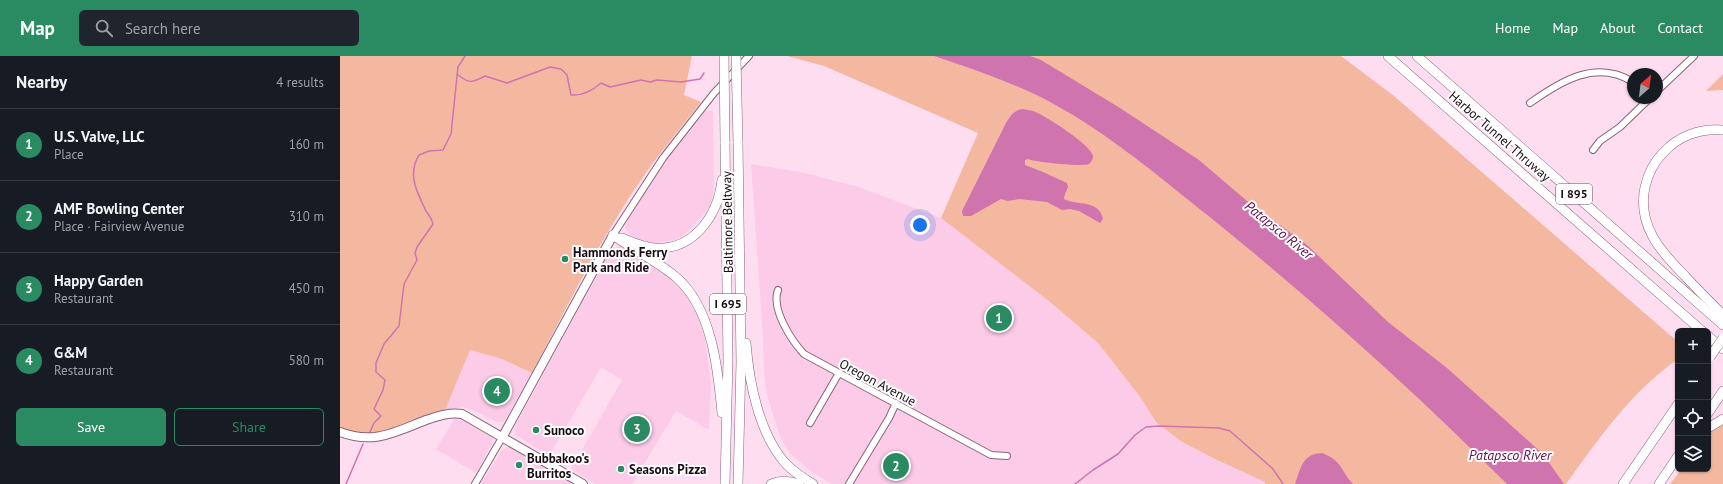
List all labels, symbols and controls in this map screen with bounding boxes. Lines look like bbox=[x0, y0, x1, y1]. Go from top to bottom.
search box bbox=[79, 10, 359, 46]
text: Map bbox=[20, 16, 55, 40]
icon: search bbox=[93, 17, 115, 39]
text: Search here bbox=[125, 19, 201, 38]
text: Home bbox=[1495, 19, 1530, 37]
text: Map bbox=[1552, 19, 1578, 37]
text: About bbox=[1600, 19, 1636, 37]
text: Contact bbox=[1658, 19, 1703, 37]
north arrow bbox=[1627, 68, 1663, 104]
text: Nearby bbox=[16, 71, 67, 93]
text: 4 results bbox=[276, 74, 324, 91]
street label: Harbor Tunnel Thruway bbox=[1445, 87, 1554, 185]
text: U.S. Valve, LLC bbox=[54, 127, 145, 146]
text: 1 bbox=[25, 136, 33, 153]
text: 160 m bbox=[289, 136, 324, 153]
text: Place bbox=[54, 146, 84, 163]
street label: Baltimore Beltway bbox=[718, 171, 737, 273]
road number: I 895 bbox=[1556, 184, 1592, 204]
water label: Patapsco River bbox=[1241, 197, 1318, 264]
text: AMF Bowling Center bbox=[54, 199, 184, 218]
text: 2 bbox=[25, 208, 33, 225]
text: 310 m bbox=[289, 208, 324, 225]
your location bbox=[910, 215, 930, 235]
text: Place · Fairview Avenue bbox=[54, 218, 184, 235]
place label: Hammonds Ferry Park and Ride bbox=[573, 244, 668, 276]
marker: Hammonds Ferry Park and Ride bbox=[560, 254, 570, 264]
text: Happy Garden bbox=[54, 271, 143, 290]
text: 3 bbox=[25, 280, 33, 297]
text: 450 m bbox=[289, 280, 324, 297]
text: Restaurant bbox=[54, 290, 113, 307]
road number: I 695 bbox=[710, 294, 746, 314]
pin: 1 bbox=[986, 303, 1012, 333]
map controls bbox=[1675, 328, 1711, 472]
button: + bbox=[1675, 328, 1711, 364]
text: G&M bbox=[54, 343, 87, 362]
text: 4 bbox=[25, 352, 33, 369]
text: 580 m bbox=[289, 352, 324, 369]
street label: Oregon Avenue bbox=[836, 355, 919, 410]
text: Restaurant bbox=[54, 362, 113, 379]
button: − bbox=[1675, 364, 1711, 400]
pin: 4 bbox=[484, 376, 510, 406]
button: locate bbox=[1675, 400, 1711, 436]
button: Save bbox=[16, 408, 166, 446]
button: Share bbox=[174, 408, 324, 446]
pin: 3 bbox=[624, 414, 650, 444]
place label: Sunoco bbox=[544, 422, 584, 439]
marker: Sunoco bbox=[531, 425, 541, 435]
button: layers bbox=[1675, 436, 1711, 472]
water label: Patapsco River bbox=[1469, 446, 1553, 464]
place label: Bubbakoo's Burritos bbox=[527, 450, 590, 482]
pin: 2 bbox=[883, 451, 909, 481]
marker: Bubbakoo's Burritos bbox=[514, 460, 524, 470]
place label: Seasons Pizza bbox=[629, 461, 707, 478]
marker: Seasons Pizza bbox=[616, 464, 626, 474]

